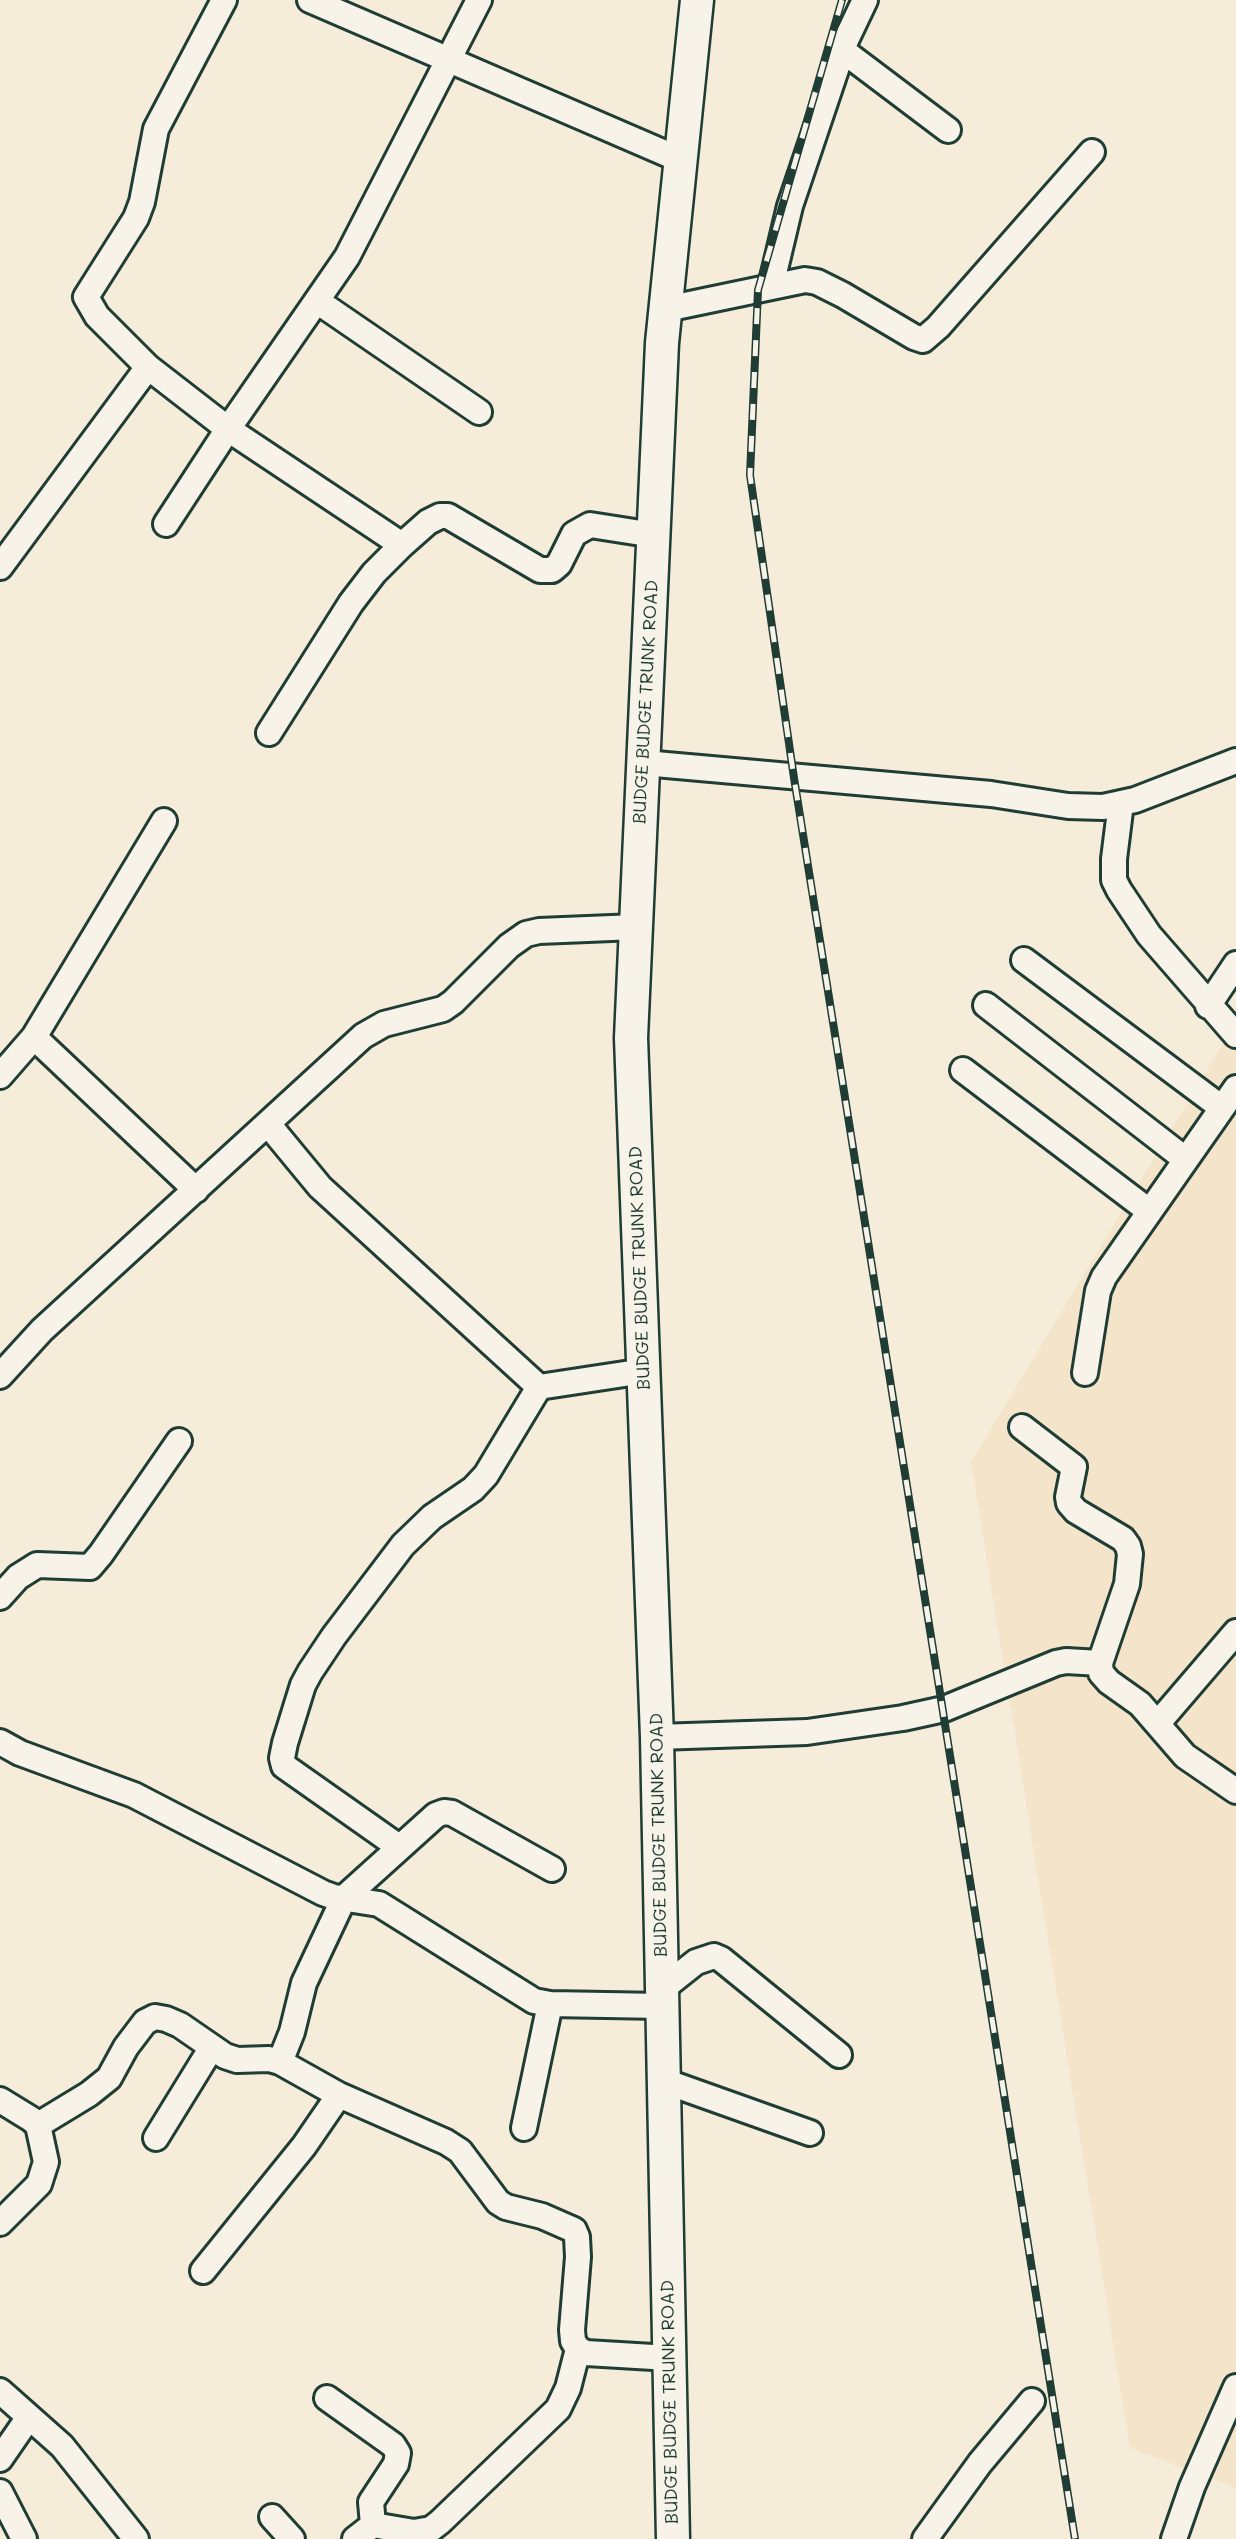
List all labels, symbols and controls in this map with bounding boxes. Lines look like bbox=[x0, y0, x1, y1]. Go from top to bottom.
street label: BUDGE BUDGE TRUNK ROAD bbox=[629, 580, 663, 824]
street label: BUDGE BUDGE TRUNK ROAD bbox=[625, 1146, 655, 1390]
street label: BUDGE BUDGE TRUNK ROAD bbox=[646, 1713, 672, 1957]
street label: BUDGE BUDGE TRUNK ROAD bbox=[657, 2280, 683, 2524]

